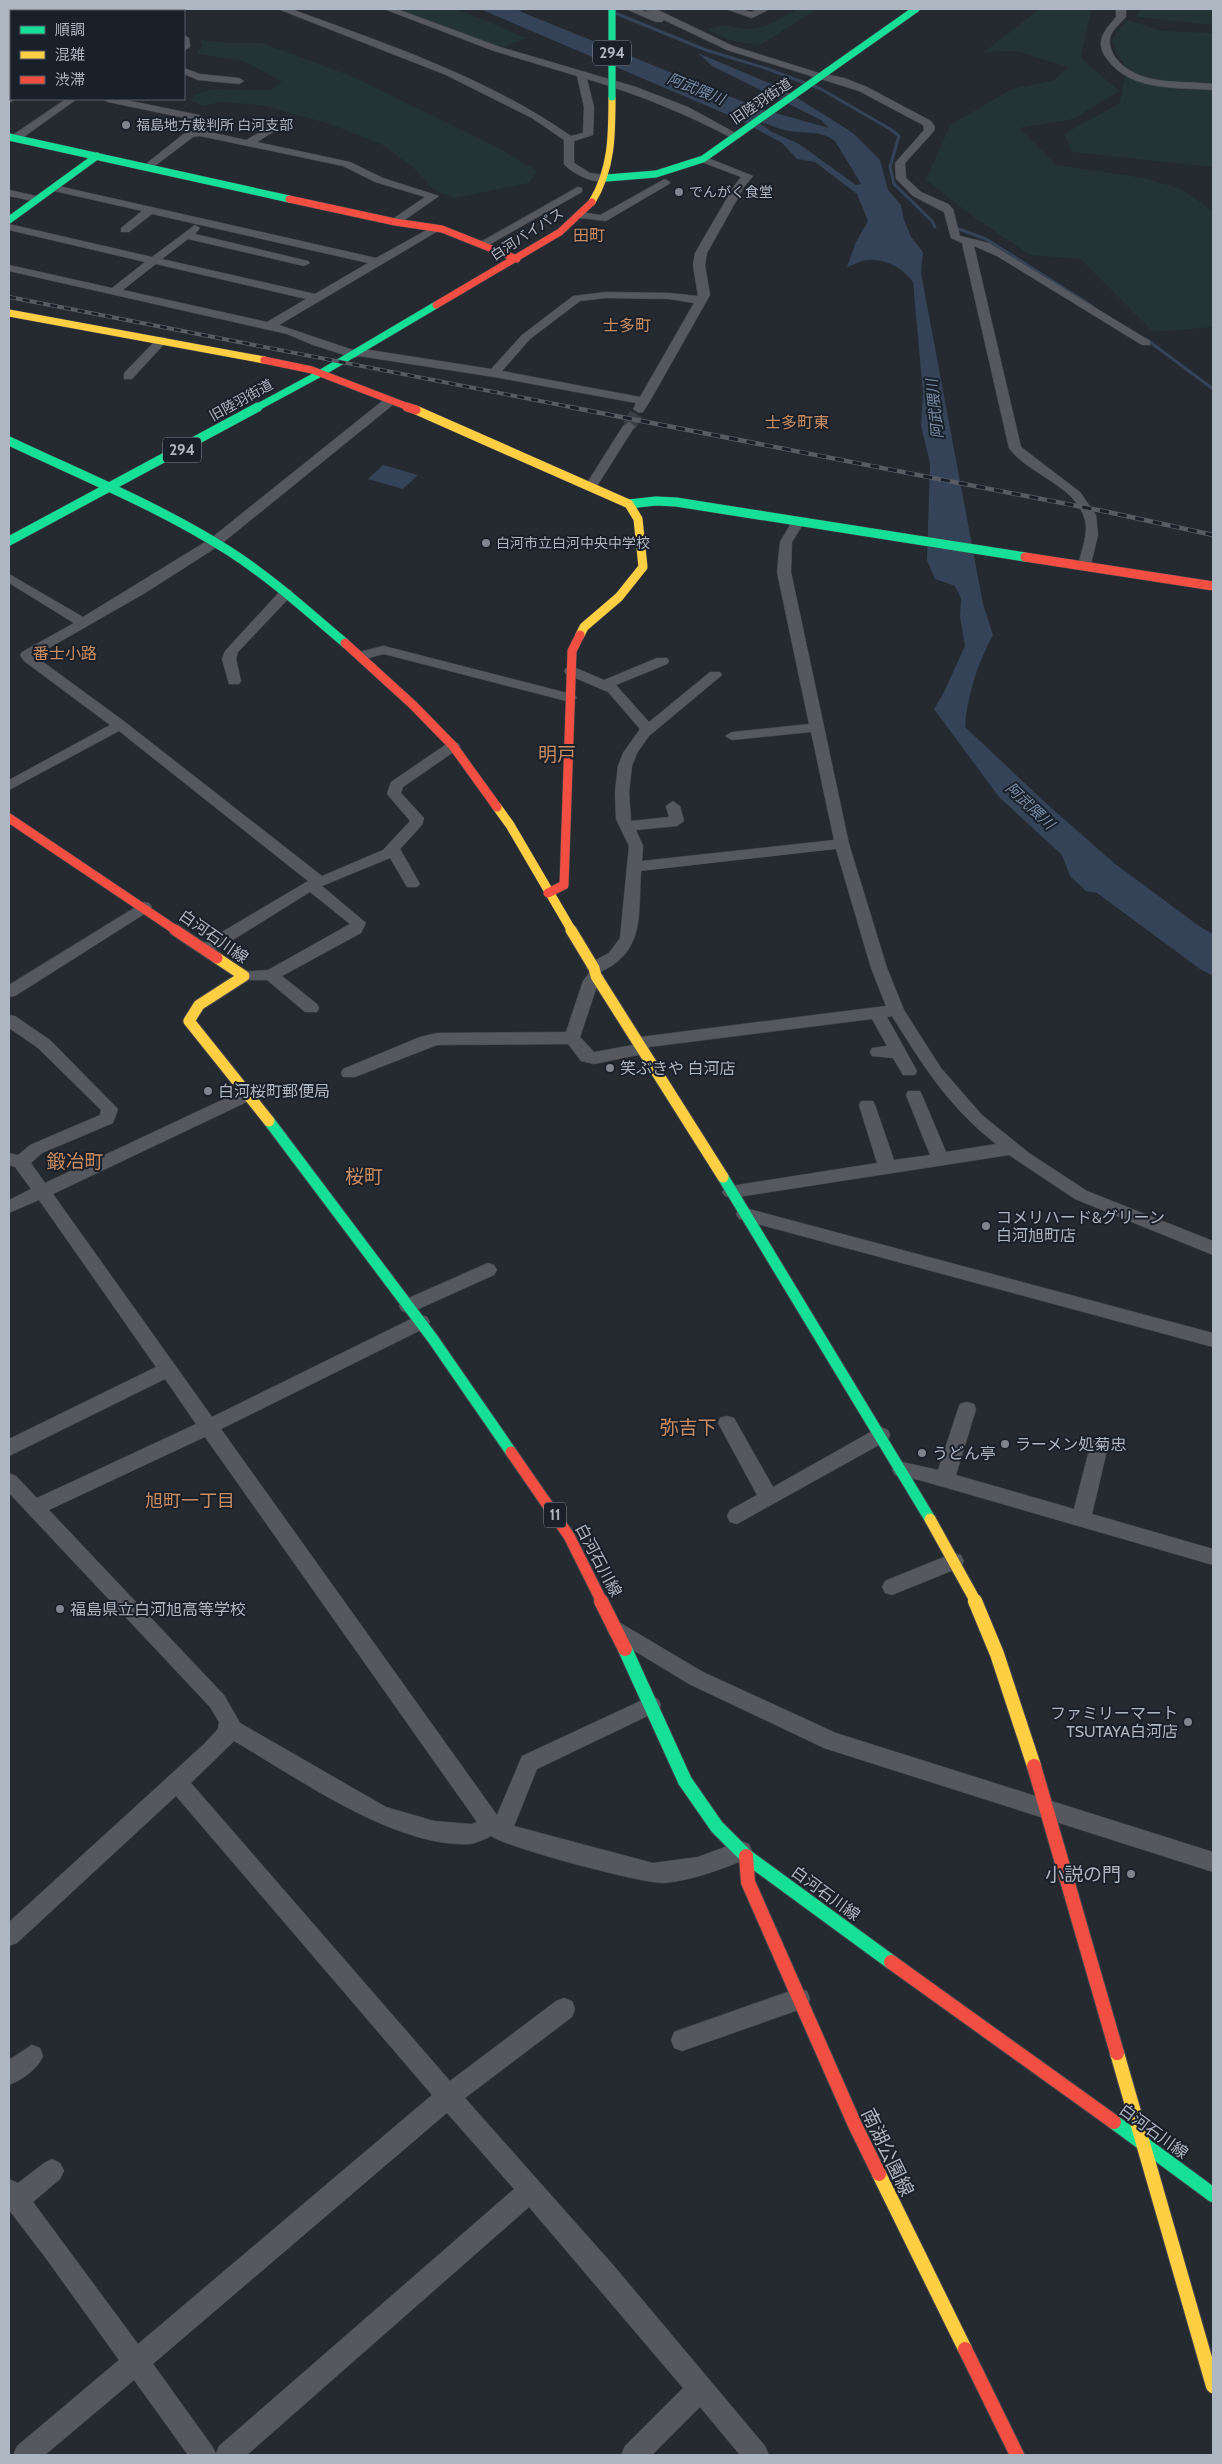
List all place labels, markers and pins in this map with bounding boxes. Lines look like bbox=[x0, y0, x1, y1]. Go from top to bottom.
place label: 福島地方裁判所 白河支部 bbox=[136, 116, 293, 134]
marker: 福島地方裁判所 白河支部 bbox=[120, 119, 132, 131]
place label: でんがく食堂 bbox=[689, 183, 773, 201]
marker: でんがく食堂 bbox=[673, 186, 685, 198]
place label: 白河市立白河中央中学校 bbox=[496, 534, 650, 552]
marker: 白河市立白河中央中学校 bbox=[480, 537, 492, 549]
place label: 笑ぶきや 白河店 bbox=[620, 1059, 736, 1078]
marker: 笑ぶきや 白河店 bbox=[604, 1062, 616, 1074]
place label: 白河桜町郵便局 bbox=[218, 1082, 330, 1101]
marker: 白河桜町郵便局 bbox=[202, 1085, 214, 1097]
place label: コメリハード&グリーン 白河旭町店 bbox=[996, 1208, 1165, 1245]
marker: コメリハード&グリーン 白河旭町店 bbox=[980, 1220, 992, 1232]
place label: ラーメン処菊忠 bbox=[1015, 1435, 1126, 1454]
marker: ラーメン処菊忠 bbox=[999, 1438, 1011, 1450]
place label: うどん亭 bbox=[932, 1444, 996, 1463]
marker: うどん亭 bbox=[916, 1447, 928, 1459]
place label: 福島県立白河旭高等学校 bbox=[70, 1600, 246, 1619]
marker: 福島県立白河旭高等学校 bbox=[54, 1603, 66, 1615]
place label: ファミリーマート TSUTAYA白河店 bbox=[1050, 1704, 1178, 1741]
marker: ファミリーマート TSUTAYA白河店 bbox=[1182, 1716, 1194, 1728]
place label: 小説の門 bbox=[1045, 1863, 1121, 1886]
marker: 小説の門 bbox=[1125, 1868, 1137, 1880]

